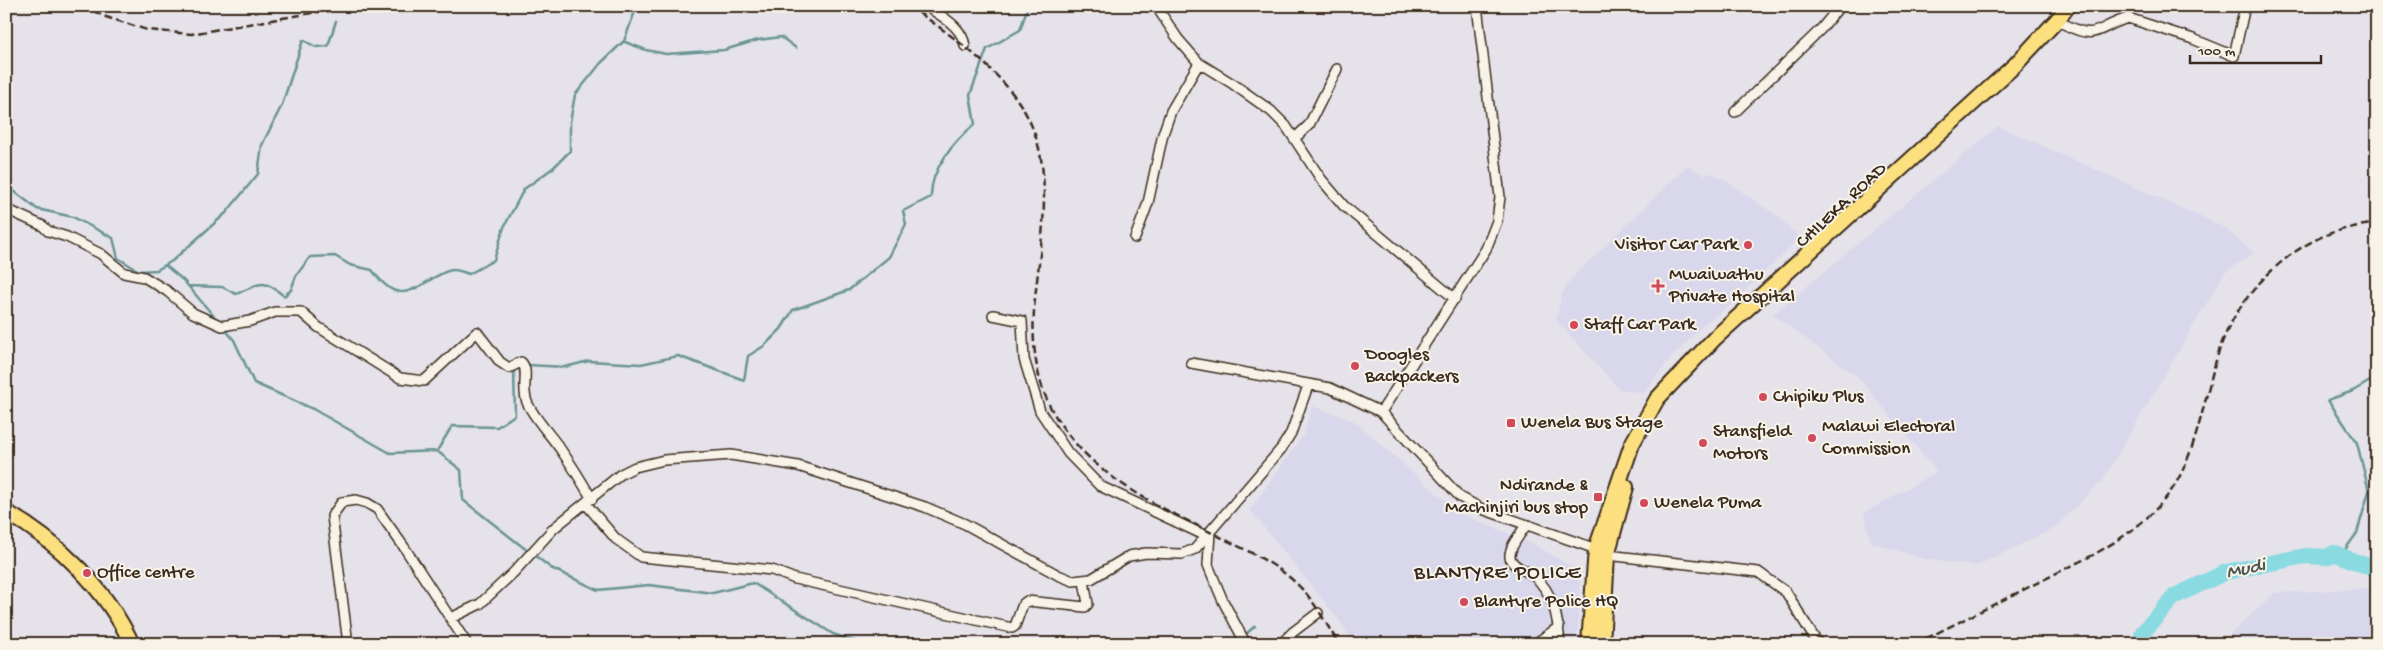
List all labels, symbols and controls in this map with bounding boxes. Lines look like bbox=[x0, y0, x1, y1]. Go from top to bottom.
scale bar bbox=[2190, 32, 2322, 64]
text: 100 m bbox=[2197, 43, 2236, 61]
street label: CHILEKA ROAD bbox=[1792, 158, 1893, 254]
place label: Visitor Car Park bbox=[1614, 234, 1740, 257]
marker: Visitor Car Park bbox=[1742, 239, 1754, 251]
place label: Mwaiwathu Private Hospital bbox=[1668, 264, 1795, 309]
marker: Mwaiwathu Private Hospital bbox=[1651, 279, 1665, 293]
place label: Staff Car Park bbox=[1584, 314, 1697, 337]
marker: Staff Car Park bbox=[1568, 319, 1580, 331]
place label: Doogles Backpackers bbox=[1363, 344, 1460, 389]
marker: Doogles Backpackers bbox=[1349, 360, 1361, 372]
place label: Chipiku Plus bbox=[1773, 386, 1865, 409]
marker: Chipiku Plus bbox=[1757, 391, 1769, 403]
place label: Wenela Bus Stage bbox=[1521, 412, 1663, 435]
place label: Malawi Electoral Commission bbox=[1822, 416, 1955, 461]
marker: Wenela Bus Stage bbox=[1505, 417, 1517, 429]
place label: Stansfield Motors bbox=[1713, 421, 1793, 466]
marker: Malawi Electoral Commission bbox=[1806, 432, 1818, 444]
marker: Stansfield Motors bbox=[1697, 437, 1709, 449]
place label: Ndirande & Machinjiri bus stop bbox=[1445, 475, 1589, 520]
marker: Ndirande & Machinjiri bus stop bbox=[1592, 491, 1604, 503]
place label: Wenela Puma bbox=[1654, 492, 1763, 515]
marker: Wenela Puma bbox=[1638, 497, 1650, 509]
water label: Mudi bbox=[2224, 554, 2270, 585]
place label: Office centre bbox=[97, 562, 195, 585]
district label: BLANTYRE POLICE bbox=[1413, 562, 1582, 587]
marker: Office centre bbox=[81, 567, 93, 579]
place label: Blantyre Police HQ bbox=[1473, 591, 1619, 614]
marker: Blantyre Police HQ bbox=[1458, 596, 1470, 608]

